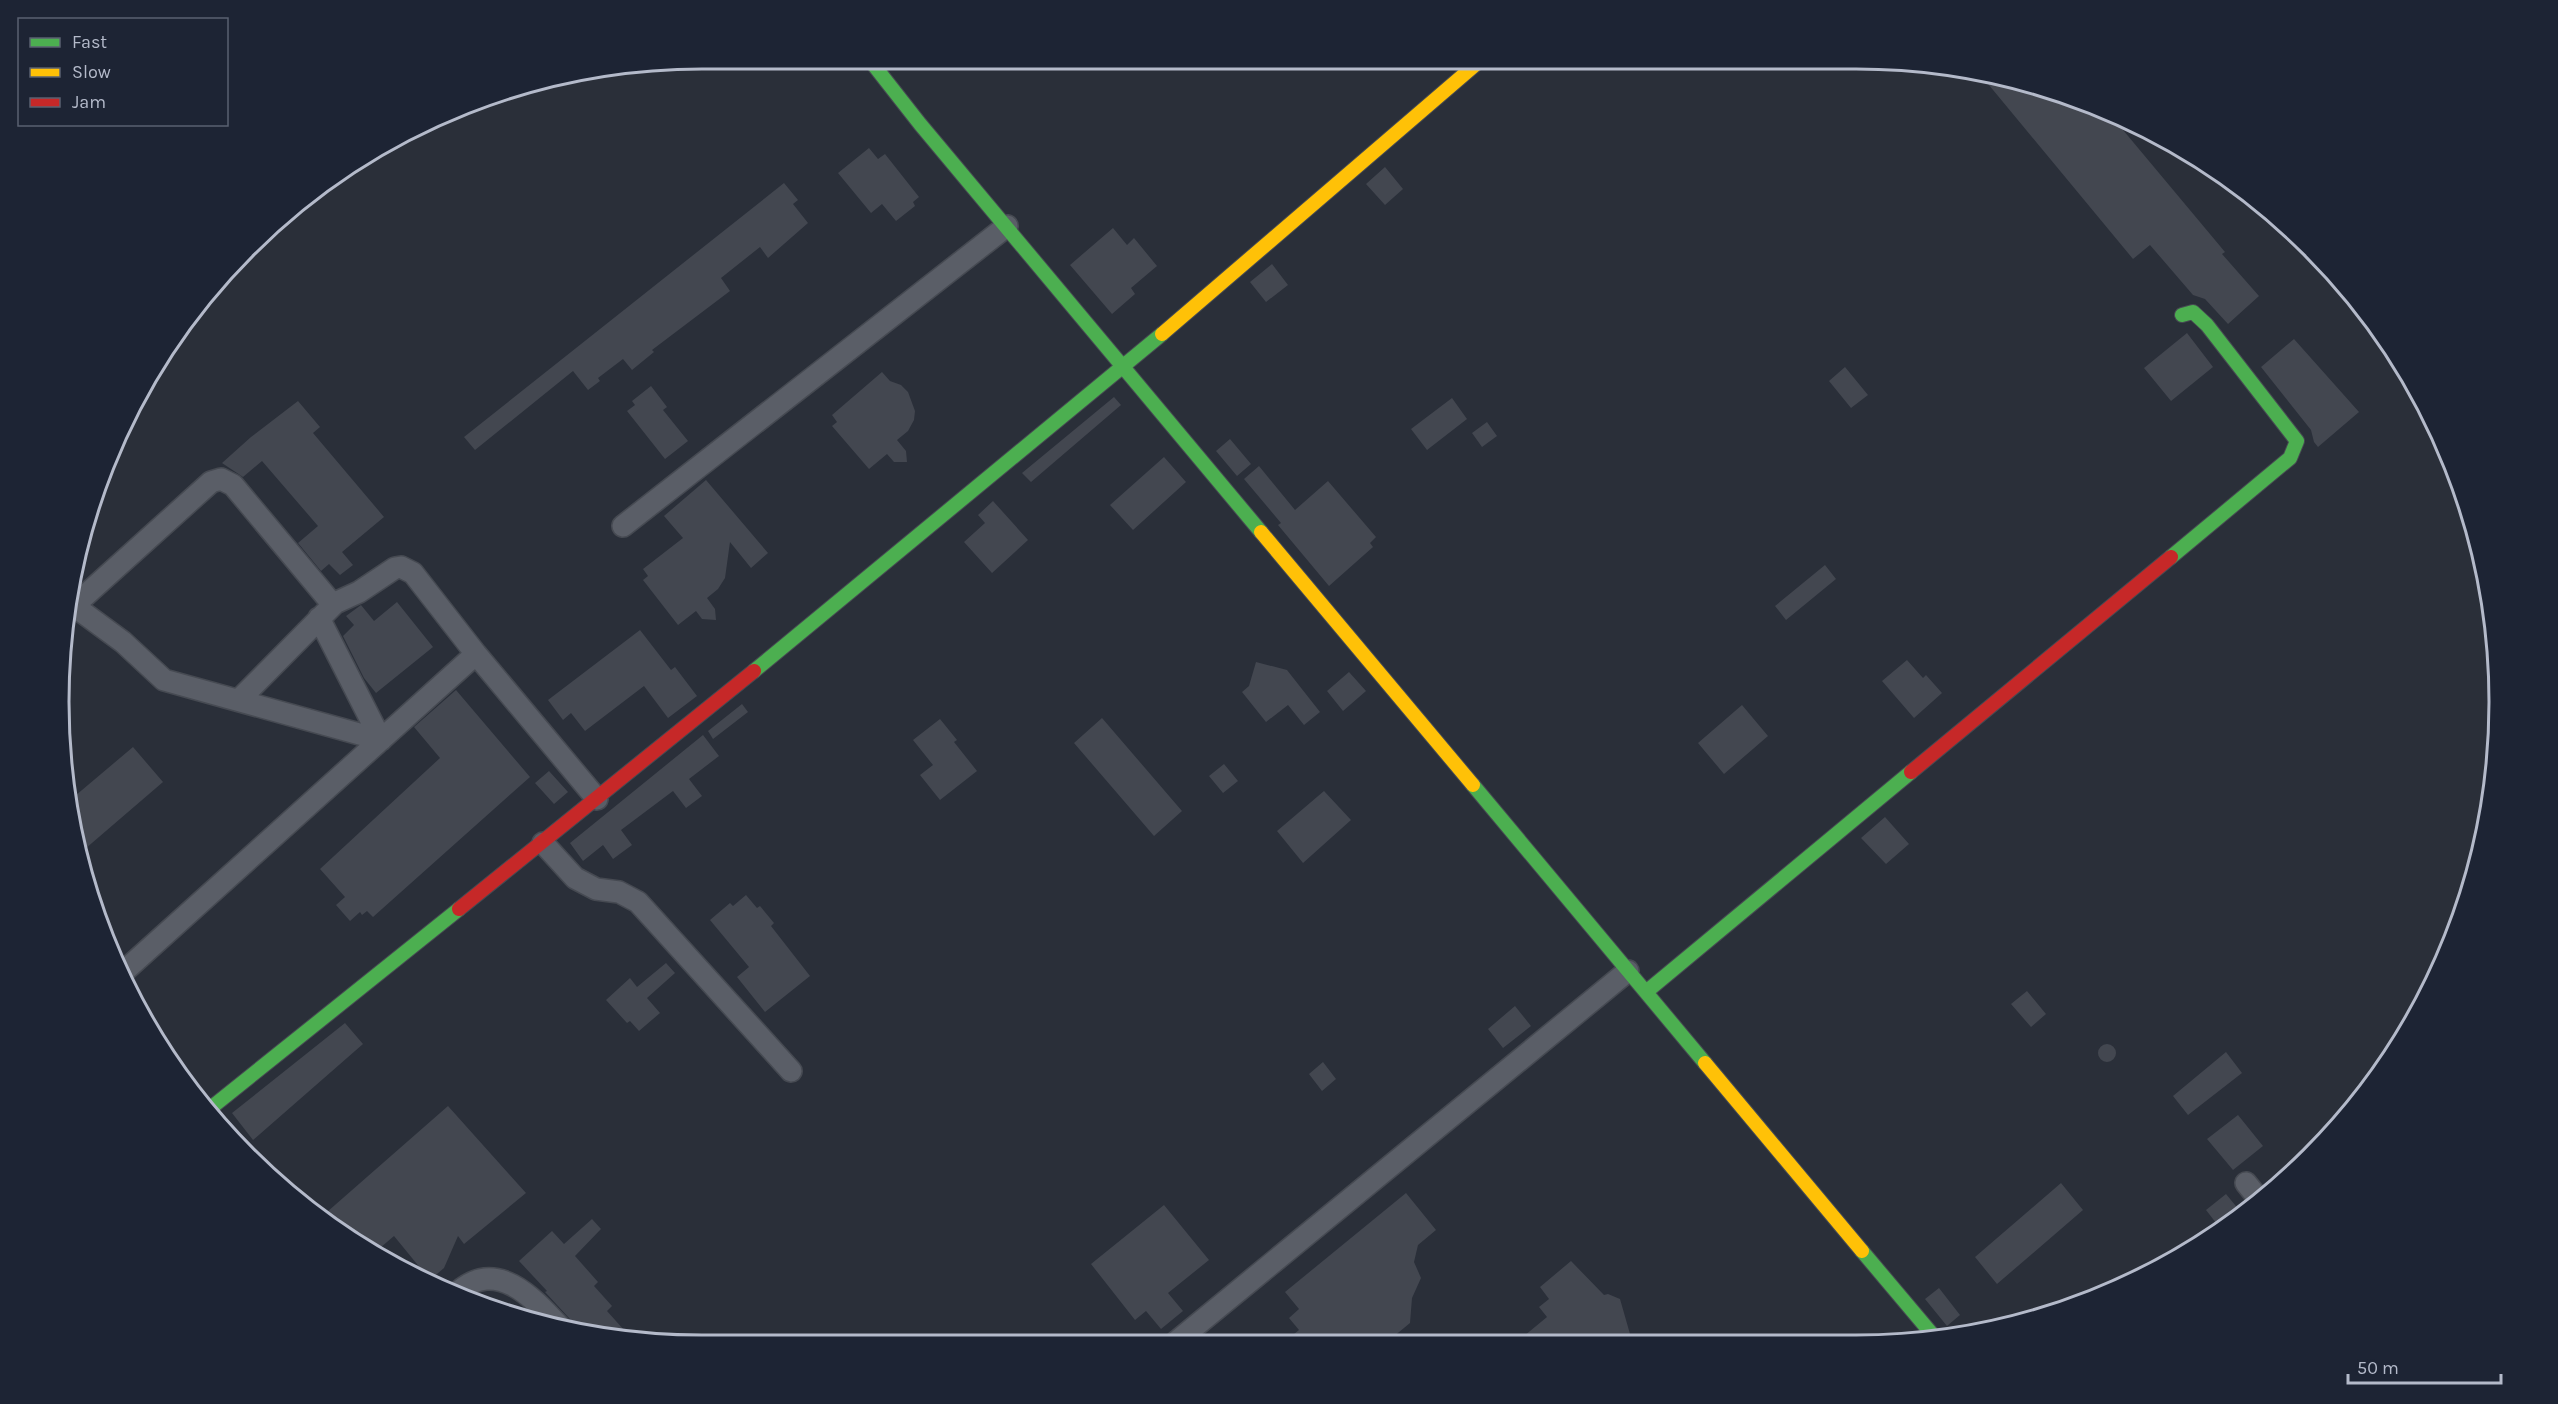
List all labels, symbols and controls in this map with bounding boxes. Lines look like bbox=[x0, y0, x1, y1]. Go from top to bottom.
legend bbox=[18, 18, 228, 126]
text: Fast bbox=[72, 31, 107, 53]
text: Slow bbox=[72, 61, 111, 83]
text: Jam bbox=[72, 91, 106, 113]
scale bar bbox=[2348, 1347, 2501, 1385]
text: 50 m bbox=[2357, 1357, 2399, 1379]

